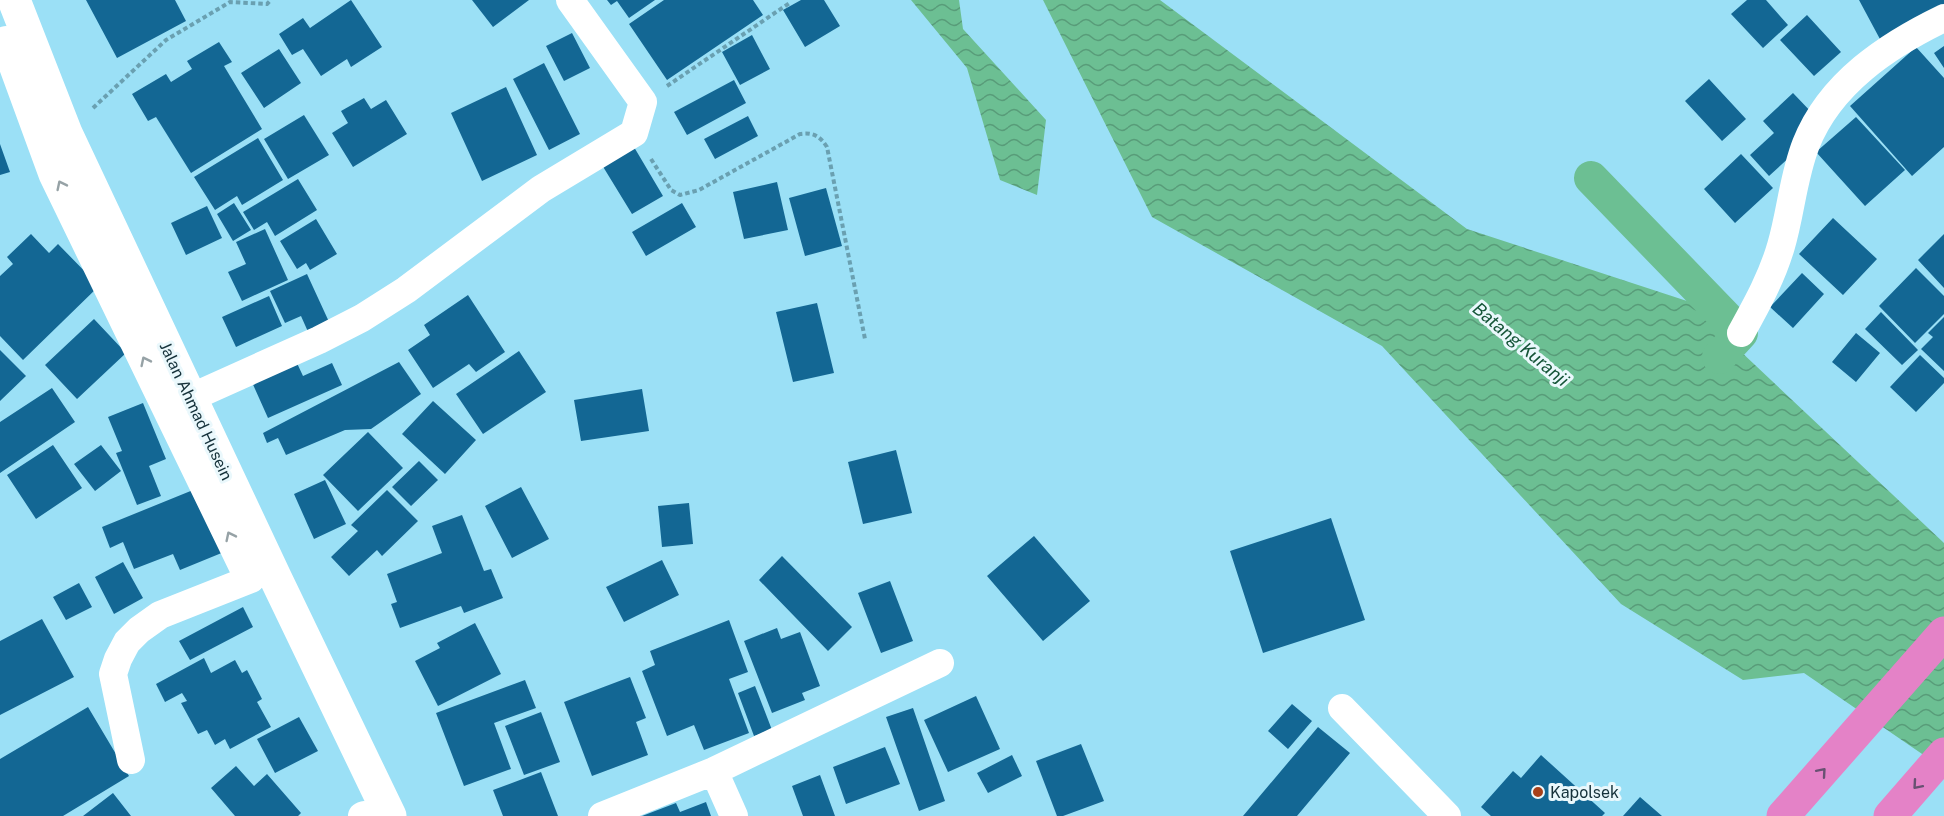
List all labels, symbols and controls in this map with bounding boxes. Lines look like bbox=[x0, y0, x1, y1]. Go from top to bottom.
one-way arrow bbox=[56, 180, 68, 191]
water label: Batang Kuranji bbox=[1469, 298, 1574, 391]
street label: Jalan Ahmad Husein bbox=[156, 339, 236, 483]
one-way arrow bbox=[141, 356, 153, 367]
one-way arrow bbox=[226, 532, 237, 543]
one-way arrow bbox=[1815, 768, 1826, 779]
one-way arrow bbox=[1913, 778, 1924, 789]
place label: Kapolsek bbox=[1550, 783, 1619, 802]
marker: Kapolsek bbox=[1531, 785, 1545, 799]

